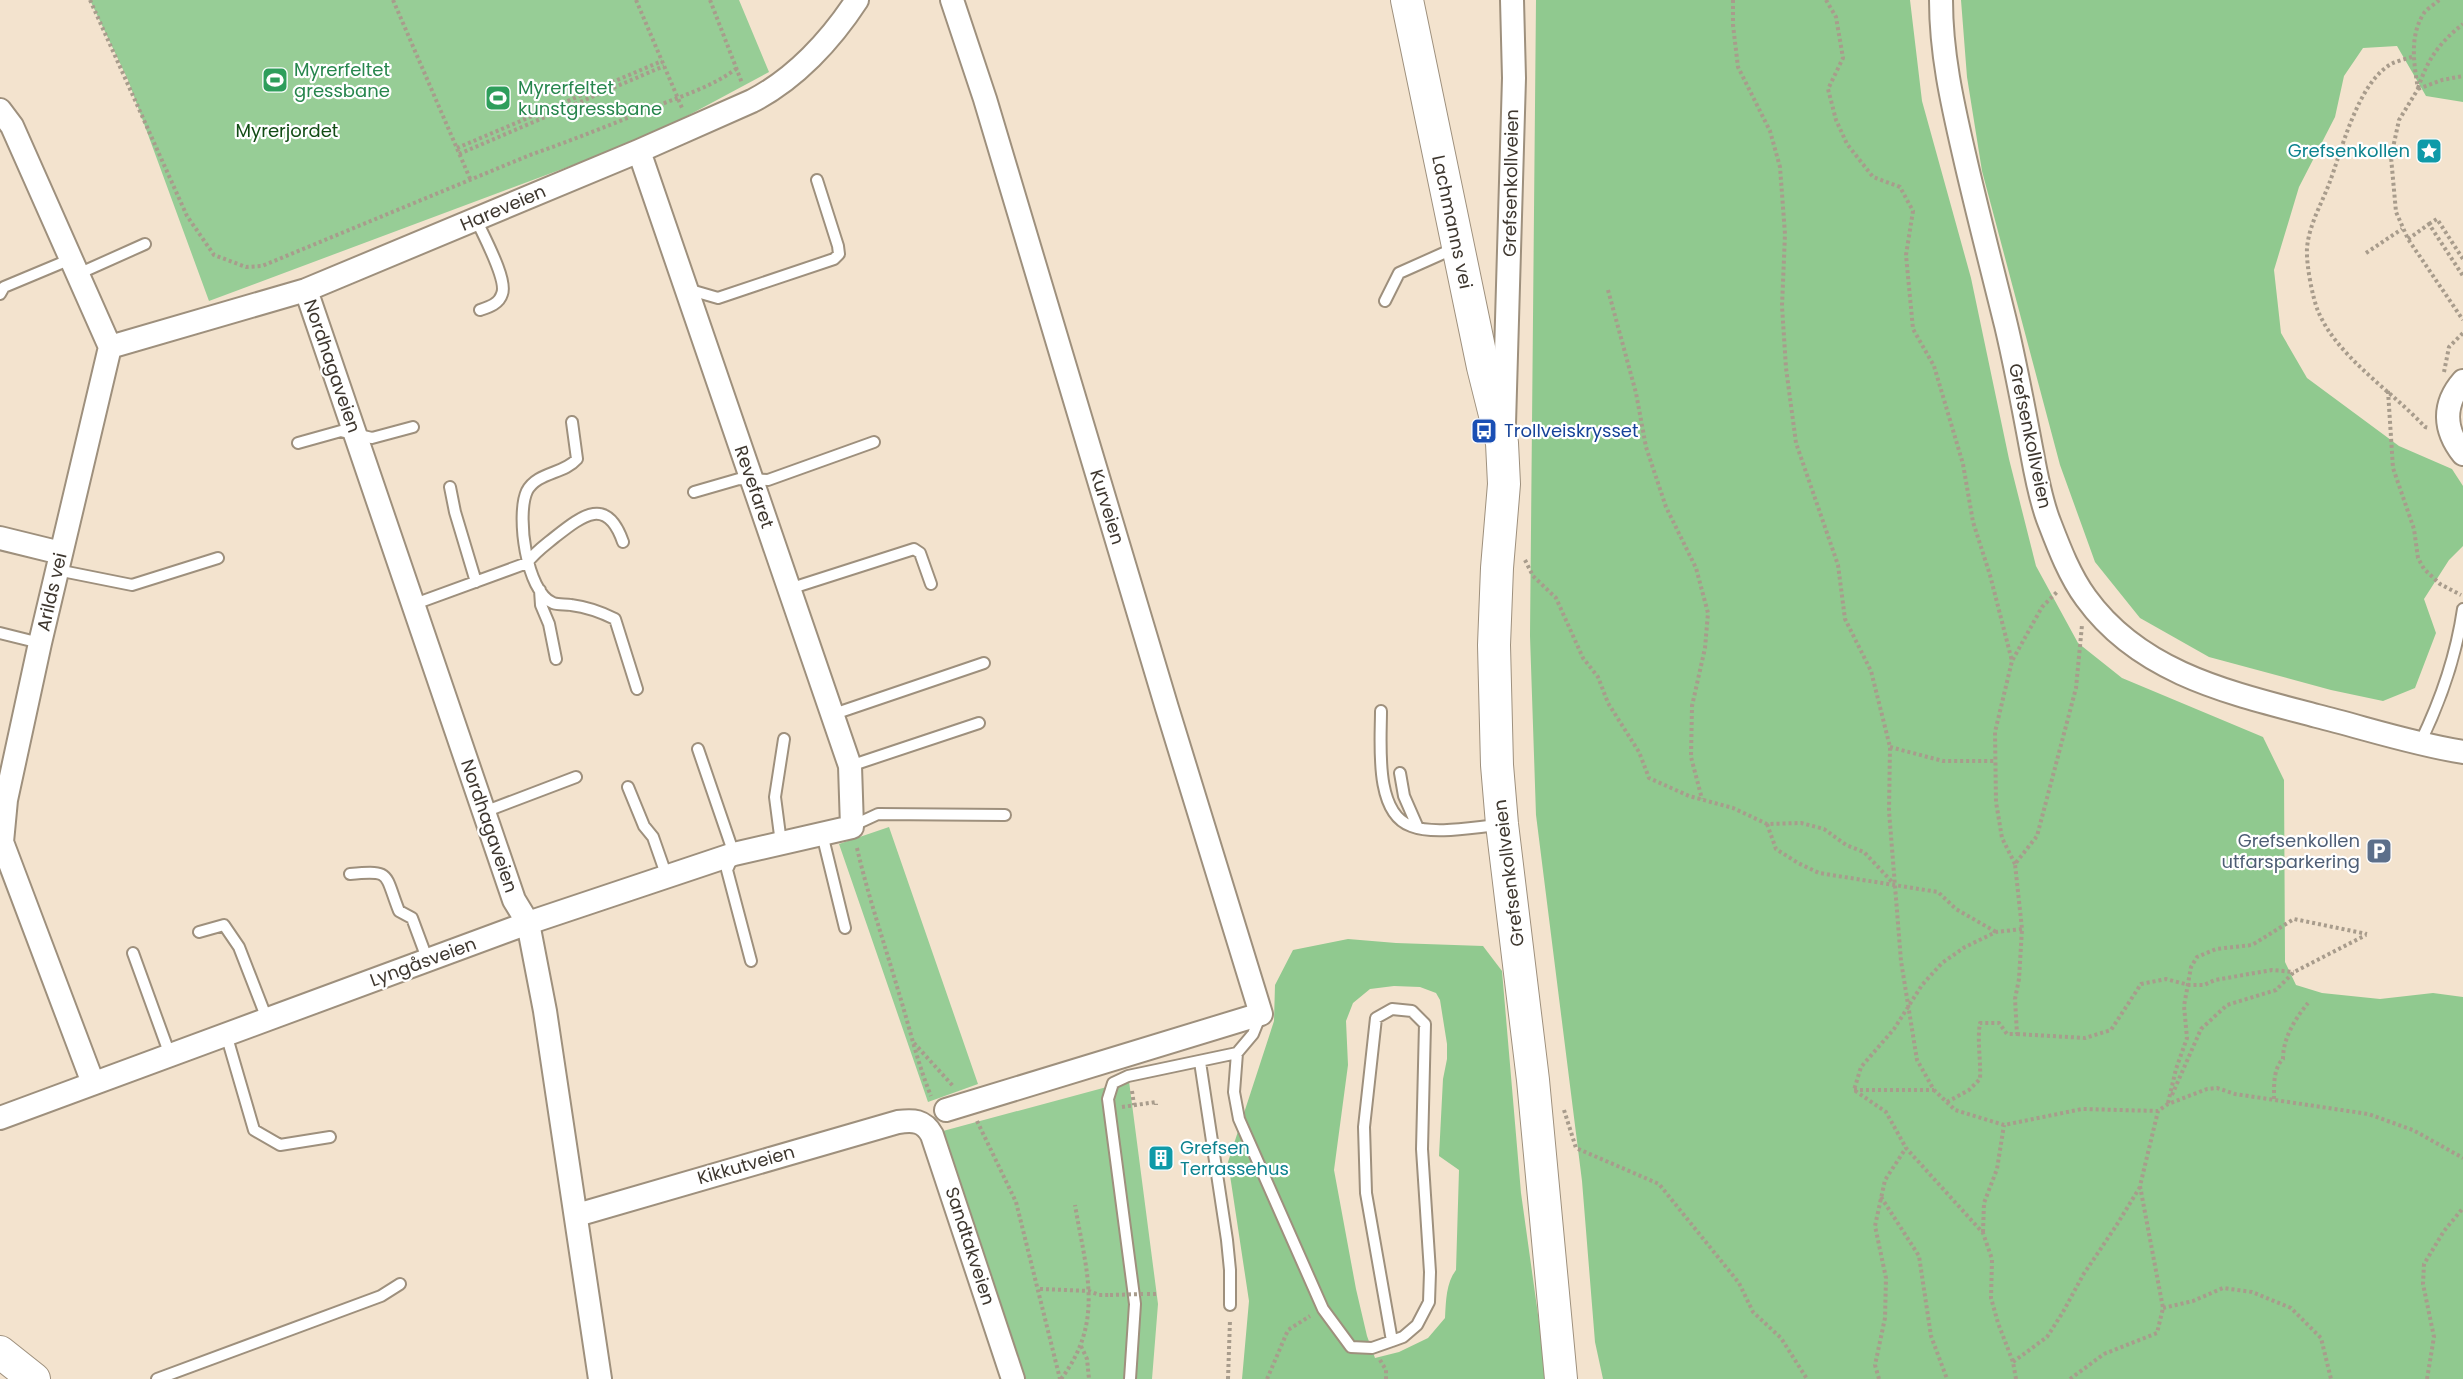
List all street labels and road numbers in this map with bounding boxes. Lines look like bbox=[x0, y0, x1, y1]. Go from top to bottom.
street label: Grefsenkollveien bbox=[1497, 109, 1524, 257]
street label: Lachmanns vei bbox=[1426, 153, 1479, 291]
street label: Hareveien bbox=[456, 178, 550, 237]
street label: Nordhagaveien bbox=[298, 296, 367, 436]
street label: Grefsenkollveien bbox=[2003, 361, 2058, 511]
street label: Revefaret bbox=[729, 442, 780, 532]
street label: Kurveien bbox=[1084, 466, 1131, 548]
street label: Arilds vei bbox=[30, 550, 73, 634]
street label: Nordhagaveien bbox=[455, 756, 524, 896]
street label: Grefsenkollveien bbox=[1487, 798, 1530, 948]
street label: Lyngåsveien bbox=[366, 931, 480, 992]
street label: Kikkutveien bbox=[694, 1139, 797, 1190]
street label: Sandtakveien bbox=[940, 1184, 1001, 1308]

